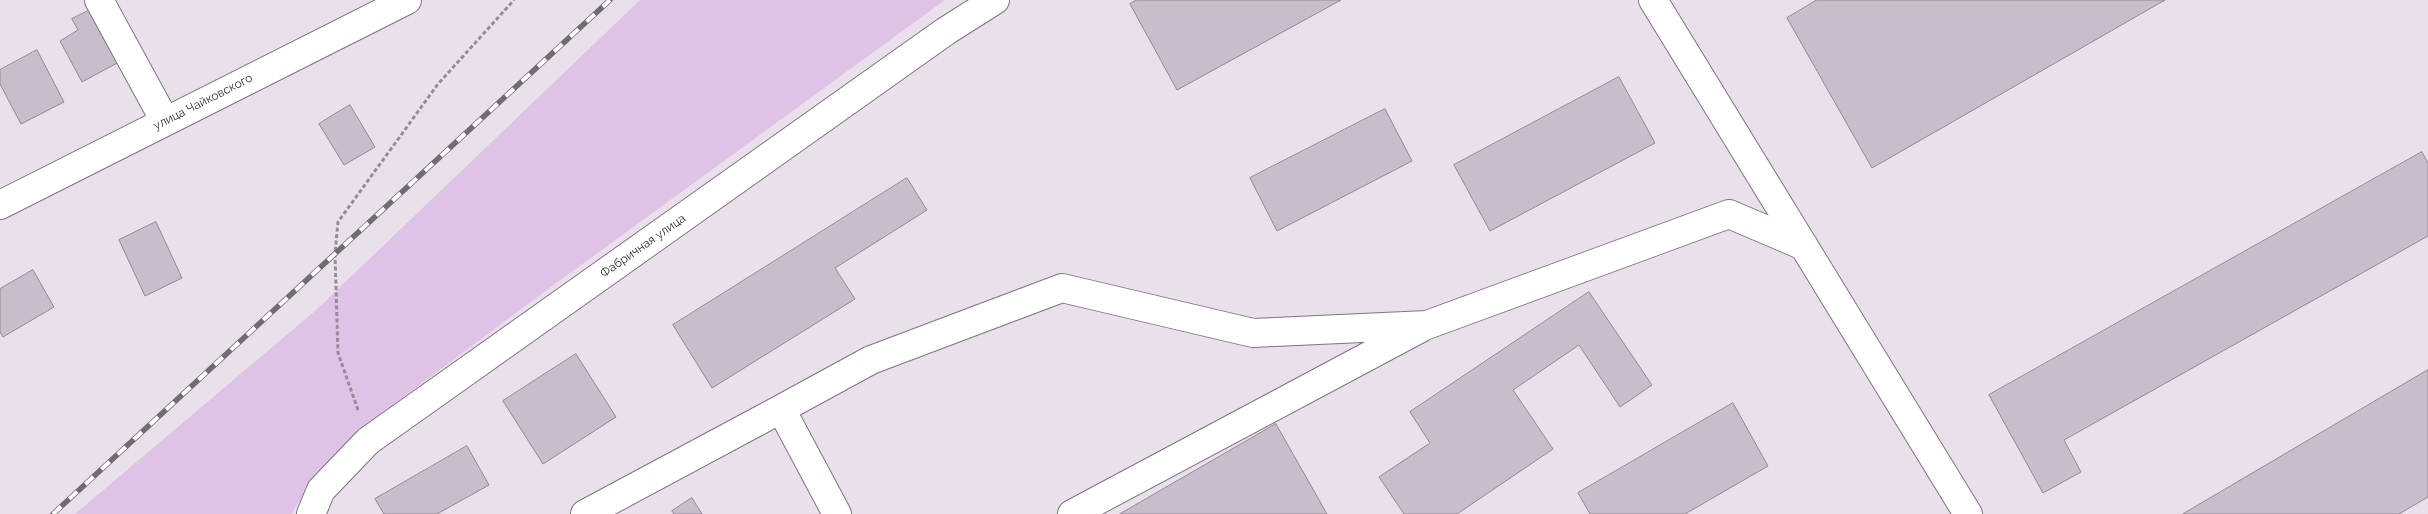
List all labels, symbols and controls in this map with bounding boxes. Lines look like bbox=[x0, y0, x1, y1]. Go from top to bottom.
street label: улица Чайковского bbox=[151, 71, 255, 133]
street label: Фабричная улица bbox=[598, 211, 688, 281]

